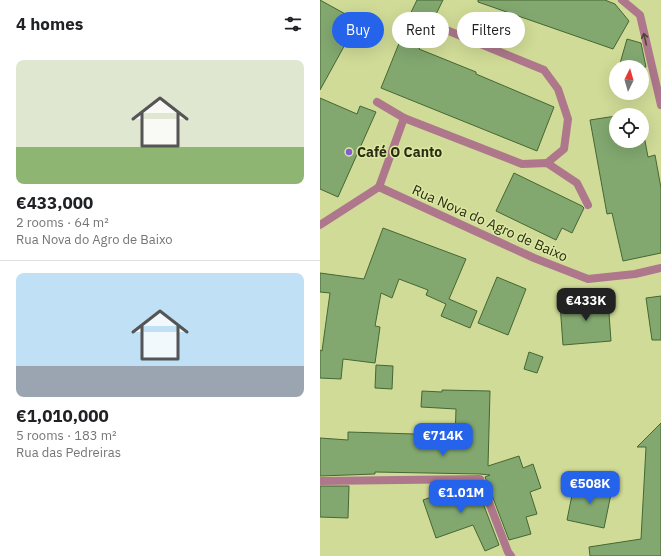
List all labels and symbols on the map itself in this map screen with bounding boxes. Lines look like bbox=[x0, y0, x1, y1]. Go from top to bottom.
one-way arrow bbox=[641, 33, 649, 46]
north arrow bbox=[609, 60, 649, 100]
place label: Café O Canto bbox=[357, 143, 442, 161]
marker: Café O Canto bbox=[344, 147, 354, 157]
street label: Rua Nova do Agro de Baixo bbox=[409, 180, 571, 266]
pin: €433K bbox=[558, 288, 614, 322]
pin: €714K bbox=[415, 423, 471, 457]
pin: €508K bbox=[562, 471, 618, 505]
pin: €1.01M bbox=[428, 480, 494, 514]

